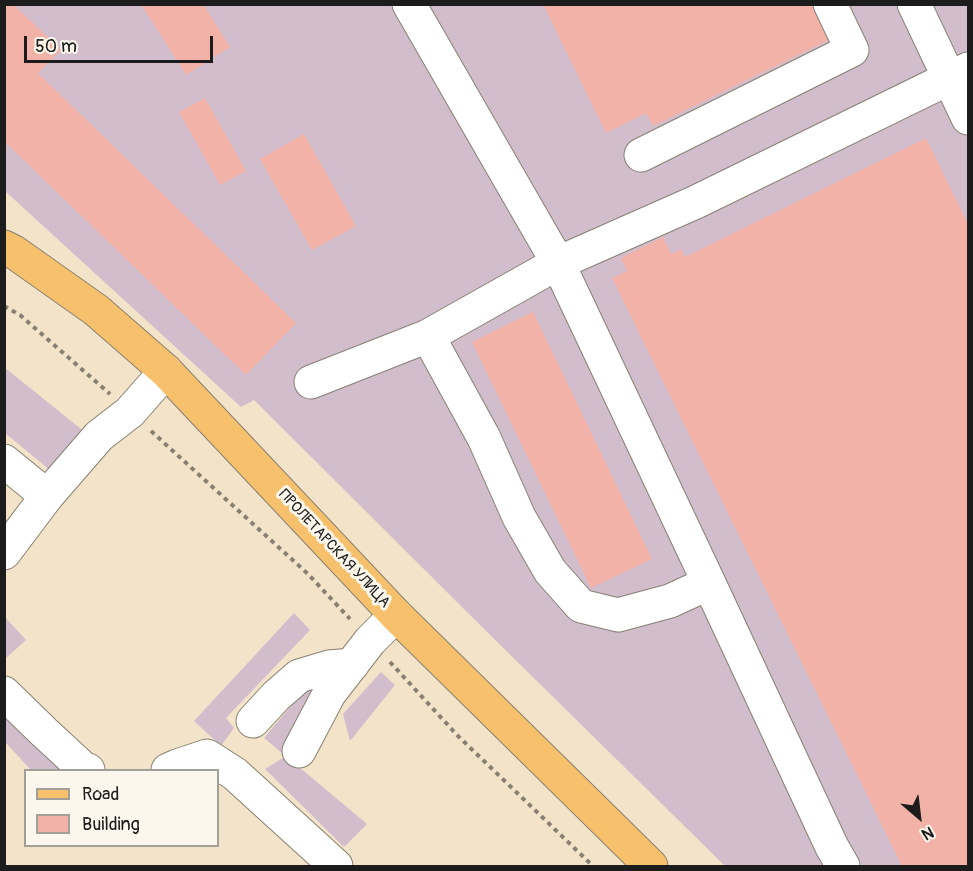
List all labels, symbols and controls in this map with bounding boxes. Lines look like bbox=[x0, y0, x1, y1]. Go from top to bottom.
scale bar bbox=[27, 24, 216, 62]
text: 50 m bbox=[35, 35, 77, 58]
street label: ПРОЛЕТАРСКАЯ УЛИЦА bbox=[274, 486, 394, 612]
legend bbox=[24, 769, 219, 847]
text: Road bbox=[82, 783, 119, 806]
north arrow bbox=[889, 787, 949, 847]
text: Building bbox=[82, 813, 140, 836]
text: N bbox=[918, 822, 937, 844]

